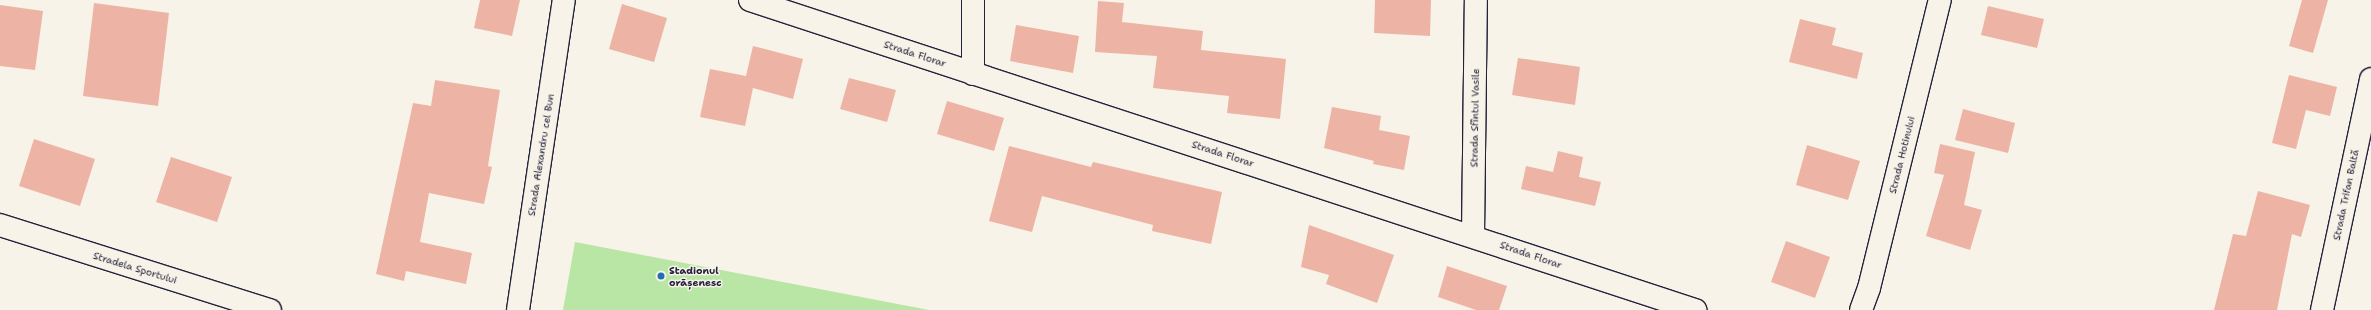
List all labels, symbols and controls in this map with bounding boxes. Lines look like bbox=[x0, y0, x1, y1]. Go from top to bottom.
street label: Strada Florar bbox=[882, 38, 948, 70]
street label: Strada Sfîntul Vasile bbox=[1468, 69, 1482, 167]
street label: Strada Alexandru cel Bun bbox=[525, 93, 557, 217]
street label: Strada Hotinului bbox=[1887, 115, 1917, 195]
street label: Strada Florar bbox=[1190, 138, 1256, 170]
street label: Strada Trifan Baltă bbox=[2331, 149, 2361, 241]
street label: Strada Florar bbox=[1498, 239, 1564, 271]
street label: Stradela Sportului bbox=[92, 250, 178, 286]
place label: Stadionul orășenesc bbox=[669, 264, 722, 288]
marker: Stadionul orășenesc bbox=[656, 271, 666, 281]

